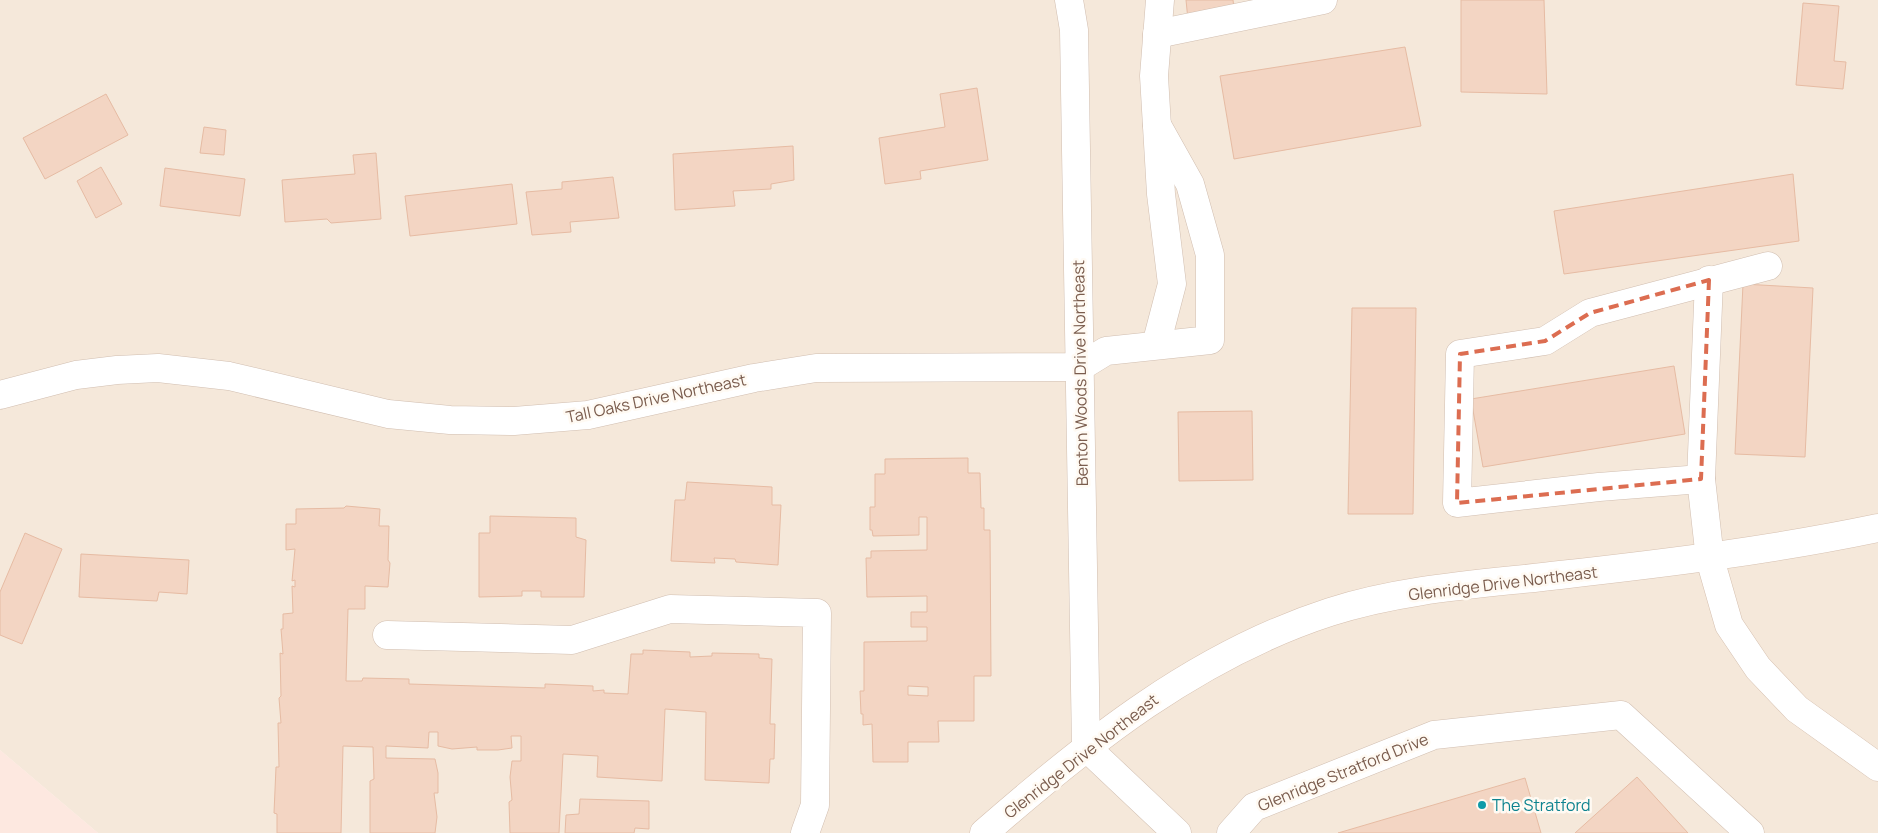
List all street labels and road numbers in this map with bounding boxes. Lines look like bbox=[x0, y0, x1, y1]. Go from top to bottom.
street label: Benton Woods Drive Northeast bbox=[1067, 260, 1093, 486]
street label: Tall Oaks Drive Northeast bbox=[564, 368, 748, 428]
street label: Glenridge Drive Northeast bbox=[1407, 560, 1599, 606]
street label: Glenridge Drive Northeast bbox=[999, 689, 1163, 823]
street label: Glenridge Stratford Drive bbox=[1254, 728, 1432, 816]

